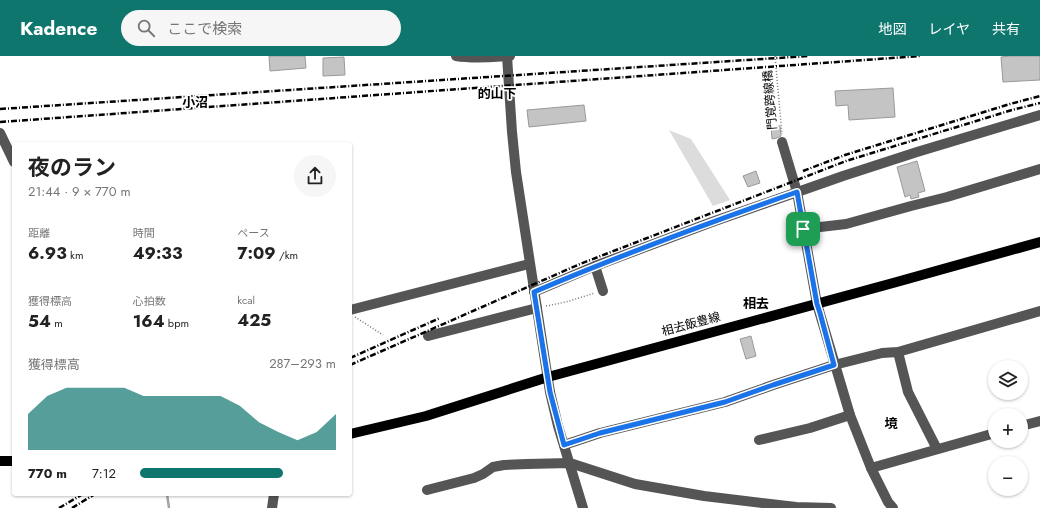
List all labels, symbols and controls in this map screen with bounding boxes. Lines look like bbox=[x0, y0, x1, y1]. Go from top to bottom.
search box bbox=[121, 10, 401, 46]
text: Kadence bbox=[20, 15, 97, 42]
icon: search bbox=[135, 17, 157, 39]
text: ここで検索 bbox=[167, 18, 242, 40]
text: 地図 bbox=[878, 19, 906, 39]
text: レイヤ bbox=[928, 19, 970, 39]
text: 共有 bbox=[992, 19, 1020, 39]
street label: 門覚跨線橋 bbox=[758, 69, 782, 131]
district label: 的山下 bbox=[477, 84, 517, 103]
district label: 小沼 bbox=[182, 93, 208, 112]
text: 夜のラン bbox=[28, 151, 116, 183]
button: share bbox=[294, 155, 336, 197]
text: 21:44 · 9 × 770 m bbox=[28, 182, 131, 201]
pin bbox=[786, 212, 820, 246]
icon: arrive bbox=[792, 218, 814, 240]
text: 距離 bbox=[28, 225, 50, 241]
text: 時間 bbox=[133, 225, 155, 241]
text: ペース bbox=[237, 225, 270, 241]
text: 6.93 bbox=[28, 241, 67, 265]
text: 49:33 bbox=[133, 241, 182, 265]
text: 7:09 bbox=[237, 241, 276, 265]
text: km bbox=[67, 247, 84, 263]
text: /km bbox=[276, 247, 298, 263]
text: kcal bbox=[237, 292, 255, 308]
text: 獲得標高 bbox=[28, 293, 72, 309]
text: 心拍数 bbox=[133, 293, 166, 309]
district label: 相去 bbox=[743, 294, 769, 313]
text: 425 bbox=[237, 308, 271, 332]
street label: 相去飯豊線 bbox=[660, 308, 722, 340]
text: 54 bbox=[28, 309, 51, 333]
text: 164 bbox=[133, 309, 165, 333]
text: m bbox=[51, 315, 63, 331]
text: bpm bbox=[165, 315, 189, 331]
text: 287–293 m bbox=[269, 354, 336, 373]
text: 獲得標高 bbox=[28, 355, 80, 374]
map controls bbox=[988, 360, 1028, 496]
button: layers bbox=[988, 360, 1028, 400]
button: + bbox=[988, 408, 1028, 448]
district label: 境 bbox=[884, 414, 898, 433]
button: − bbox=[988, 456, 1028, 496]
text: 770 m bbox=[28, 464, 67, 483]
text: 7:12 bbox=[92, 464, 116, 483]

